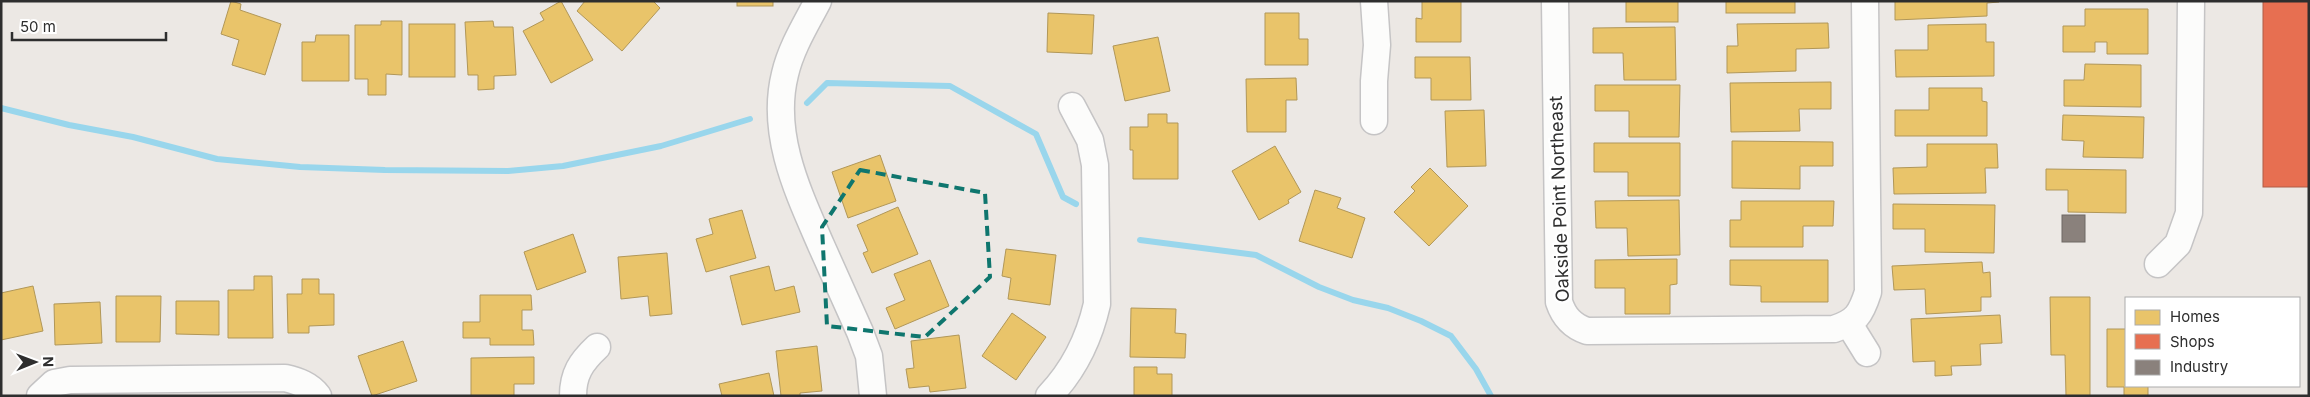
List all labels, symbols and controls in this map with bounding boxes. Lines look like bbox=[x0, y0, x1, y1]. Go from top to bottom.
scale bar bbox=[12, 10, 166, 42]
text: 50 m bbox=[20, 17, 56, 36]
street label: Oakside Point Northeast bbox=[1545, 95, 1573, 303]
legend bbox=[2125, 297, 2300, 387]
text: Homes bbox=[2170, 307, 2220, 326]
text: Shops bbox=[2170, 332, 2215, 351]
north arrow bbox=[10, 337, 60, 387]
text: N bbox=[40, 356, 57, 367]
text: Industry bbox=[2170, 357, 2229, 376]

